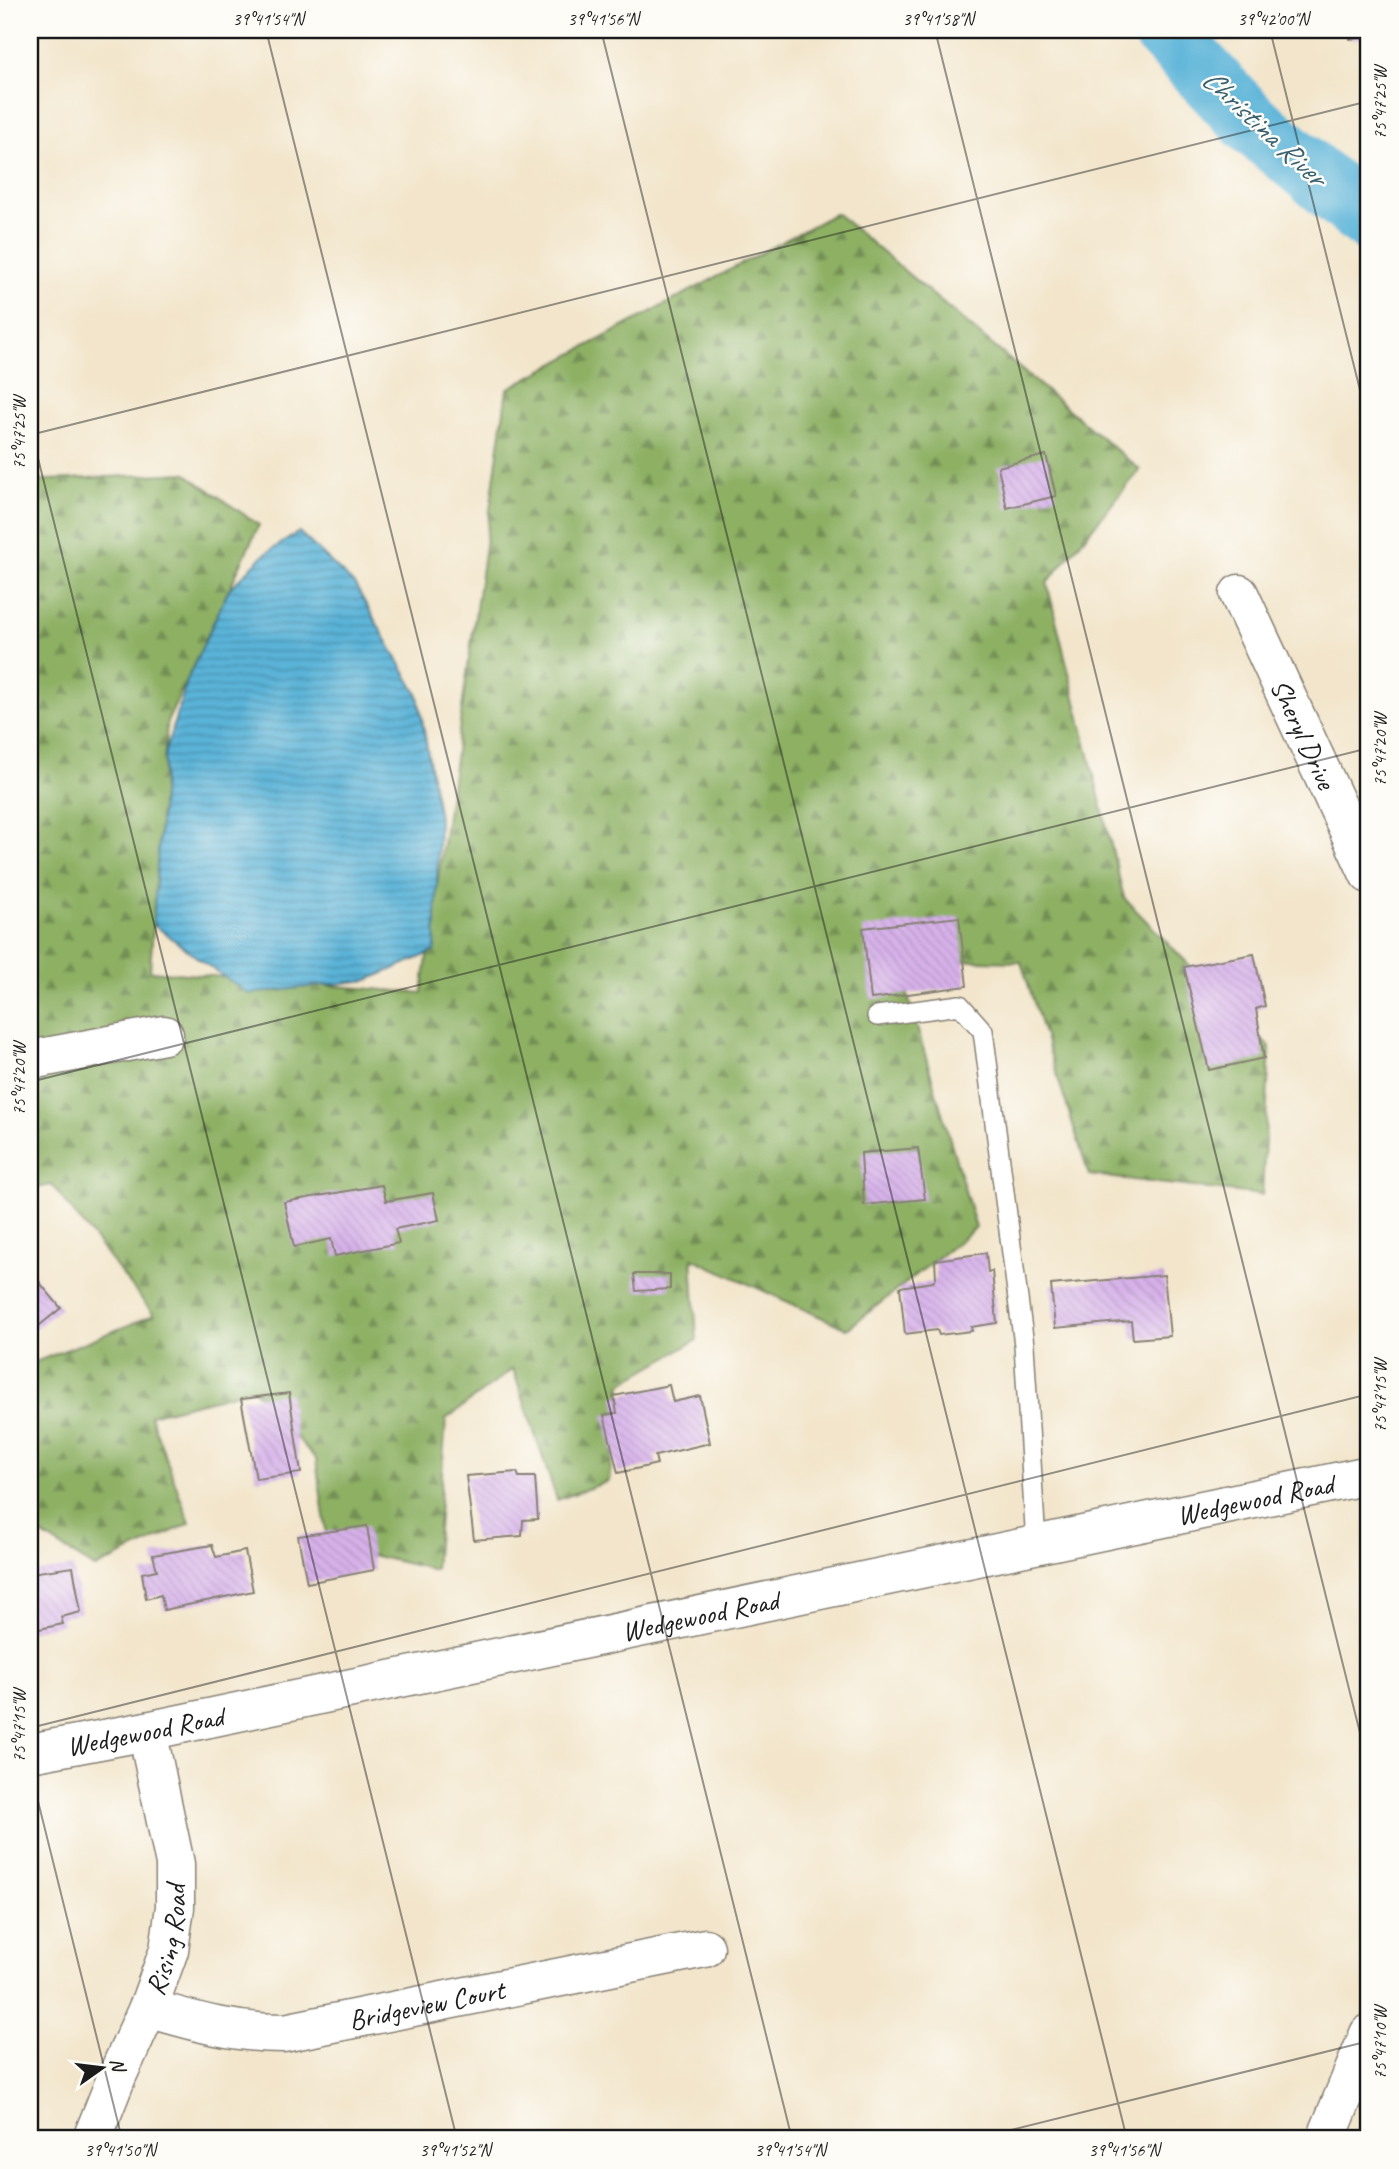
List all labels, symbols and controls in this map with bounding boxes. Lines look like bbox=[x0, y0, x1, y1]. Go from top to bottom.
text: 39°41'54"N bbox=[233, 8, 307, 30]
text: 39°41'56"N bbox=[568, 8, 642, 30]
text: 39°41'58"N bbox=[903, 8, 977, 30]
text: 39°42'00"N bbox=[1238, 8, 1312, 30]
water label: Christina River bbox=[1194, 60, 1338, 197]
text: 75°47'25"W bbox=[1369, 63, 1391, 140]
text: 75°47'25"W bbox=[8, 393, 30, 470]
street label: Sheryl Drive bbox=[1263, 673, 1345, 796]
text: 75°47'20"W bbox=[1369, 710, 1391, 787]
text: 75°47'20"W bbox=[8, 1039, 30, 1116]
text: 75°47'15"W bbox=[1369, 1356, 1391, 1433]
street label: Wedgewood Road bbox=[1174, 1465, 1340, 1532]
street label: Wedgewood Road bbox=[619, 1581, 785, 1649]
text: 75°47'15"W bbox=[8, 1686, 30, 1763]
street label: Wedgewood Road bbox=[64, 1697, 230, 1763]
street label: Rising Road bbox=[137, 1880, 193, 2000]
street label: Bridgeview Court bbox=[345, 1971, 510, 2037]
text: 75°47'10"W bbox=[1369, 2003, 1391, 2080]
north arrow bbox=[66, 2032, 136, 2102]
text: N bbox=[104, 2056, 131, 2076]
text: 39°41'50"N bbox=[85, 2139, 159, 2161]
text: 39°41'52"N bbox=[420, 2139, 494, 2161]
text: 39°41'54"N bbox=[755, 2139, 829, 2161]
text: 39°41'56"N bbox=[1089, 2139, 1163, 2161]

